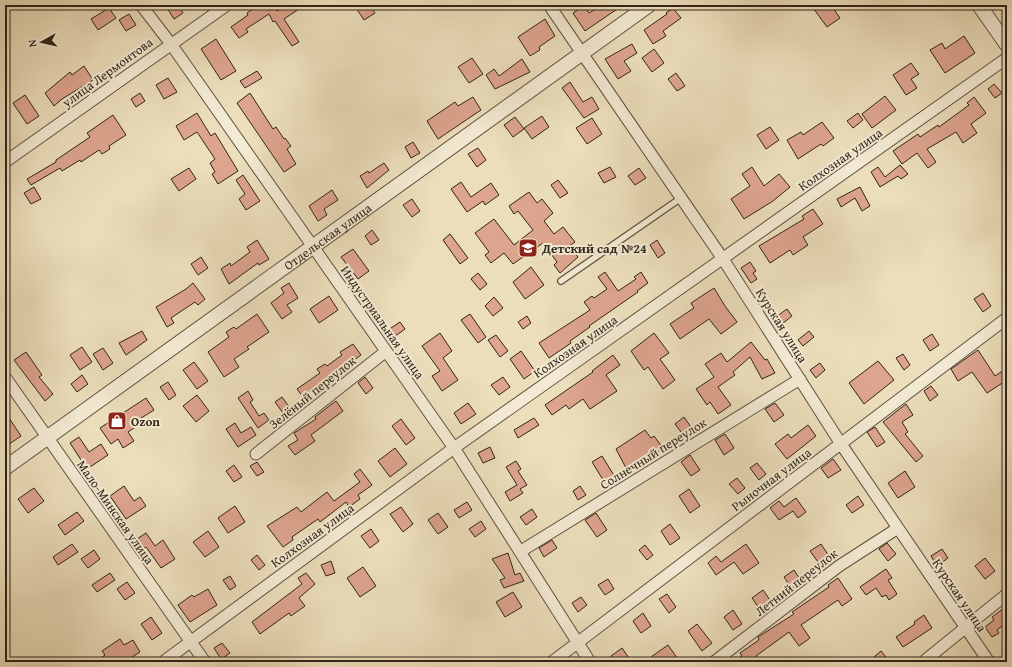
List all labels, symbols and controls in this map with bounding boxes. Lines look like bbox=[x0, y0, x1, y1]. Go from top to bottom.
north arrow bbox=[22, 22, 62, 62]
street label: улица Лермонтова bbox=[57, 32, 157, 112]
text: N bbox=[24, 38, 41, 48]
street label: Колхозная улица bbox=[794, 123, 887, 196]
street label: Отдельская улица bbox=[280, 198, 376, 275]
school or university icon: Детский сад №24 bbox=[517, 237, 539, 259]
place label: Детский сад №24 bbox=[541, 239, 647, 258]
street label: Индустриальная улица bbox=[336, 262, 429, 383]
street label: Курская улица bbox=[751, 284, 813, 367]
street label: Колхозная улица bbox=[529, 310, 622, 383]
street label: Зелёный переулок bbox=[265, 351, 360, 433]
shop icon: Ozon bbox=[106, 410, 128, 432]
place label: Ozon bbox=[131, 412, 160, 431]
street label: Солнечный переулок bbox=[596, 413, 710, 494]
street label: Рыночная улица bbox=[727, 443, 816, 516]
street label: Мало-Минская улица bbox=[72, 456, 159, 569]
street label: Колхозная улица bbox=[267, 498, 359, 572]
street label: Летний переулок bbox=[751, 544, 842, 621]
street label: Курская улица bbox=[928, 555, 992, 636]

